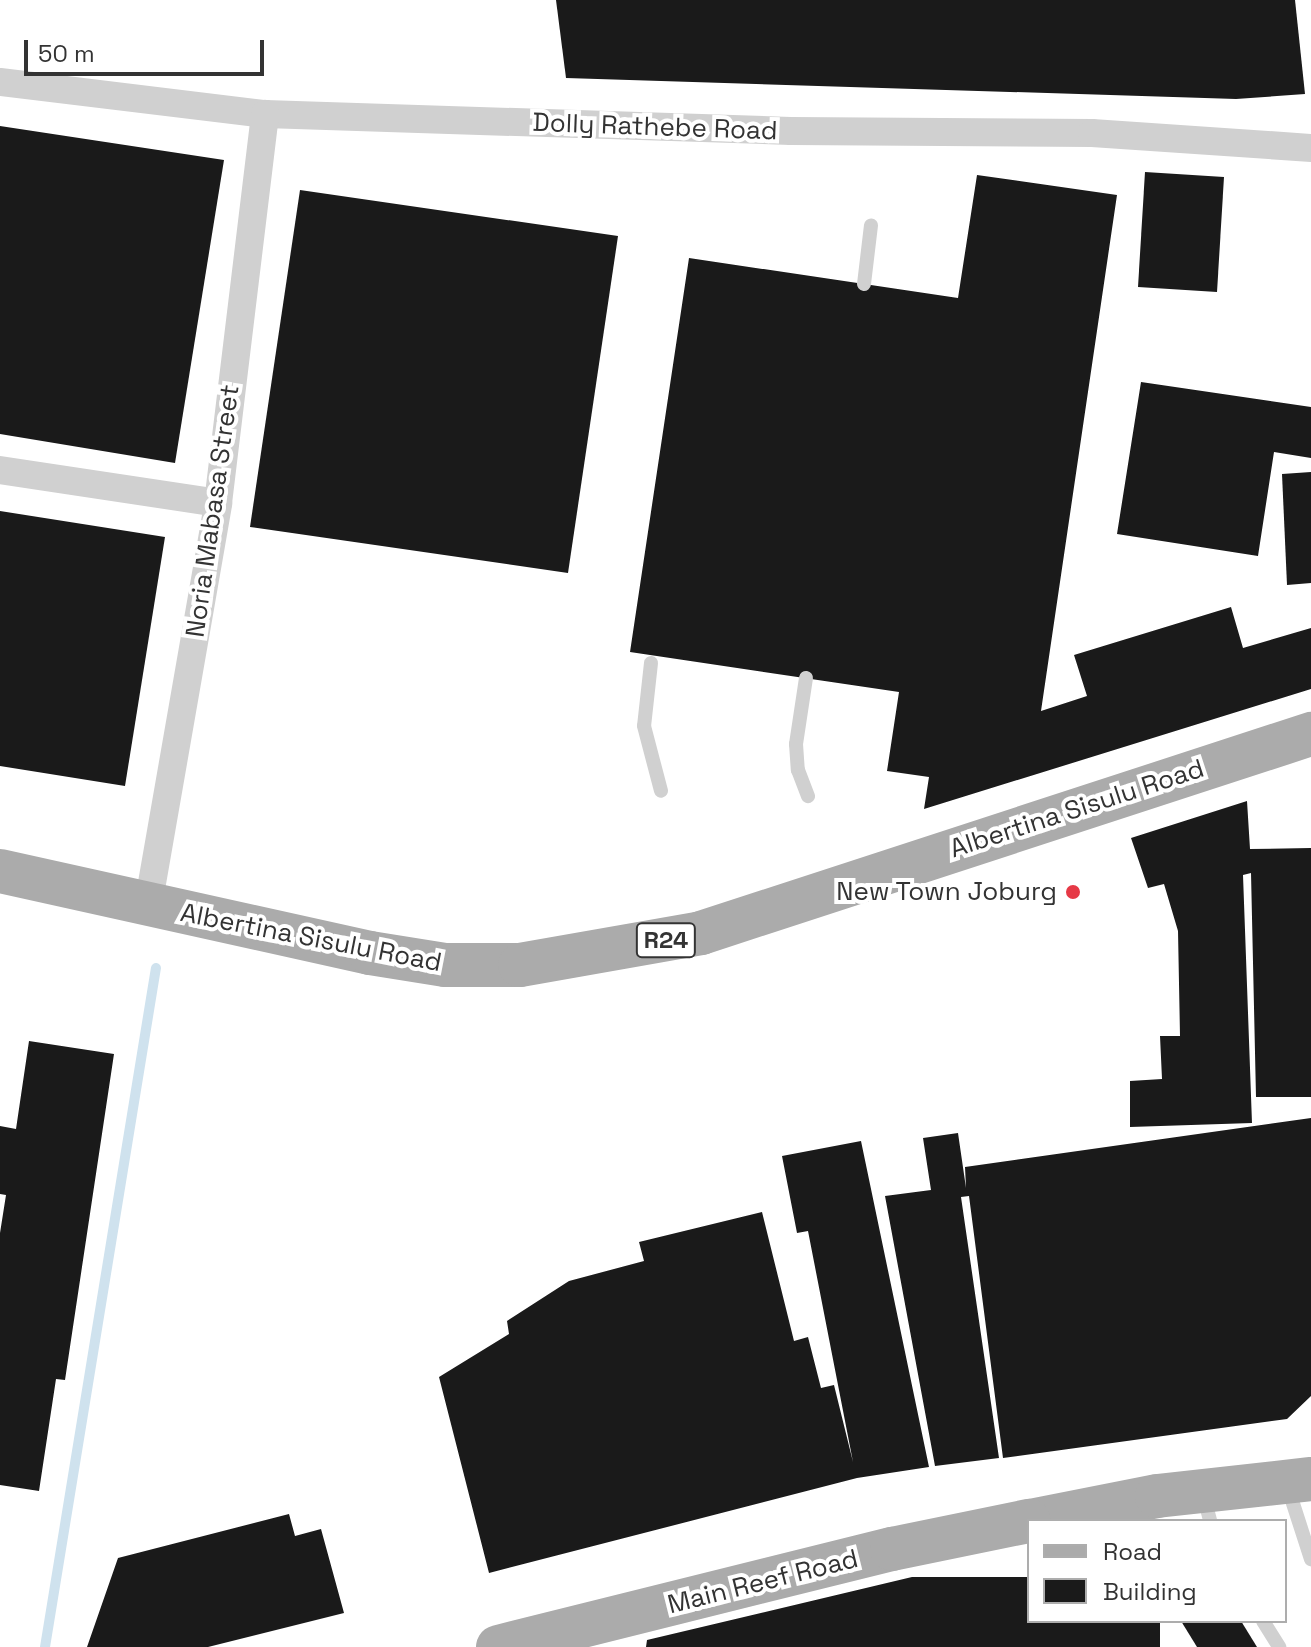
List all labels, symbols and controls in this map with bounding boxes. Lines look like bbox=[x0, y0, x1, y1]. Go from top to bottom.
scale bar bbox=[28, 24, 268, 74]
text: 50 m bbox=[38, 38, 95, 69]
street label: Dolly Rathebe Road bbox=[532, 107, 778, 147]
street label: Noria Mabasa Street bbox=[180, 383, 246, 639]
street label: Albertina Sisulu Road bbox=[946, 753, 1208, 865]
place label: New Town Joburg bbox=[836, 876, 1057, 908]
marker: New Town Joburg bbox=[1064, 883, 1082, 901]
street label: Albertina Sisulu Road bbox=[178, 897, 444, 979]
road number: R24 bbox=[634, 920, 698, 960]
legend bbox=[1027, 1519, 1287, 1623]
text: Road bbox=[1103, 1536, 1162, 1567]
street label: Main Reef Road bbox=[665, 1543, 861, 1621]
text: Building bbox=[1103, 1576, 1197, 1607]

